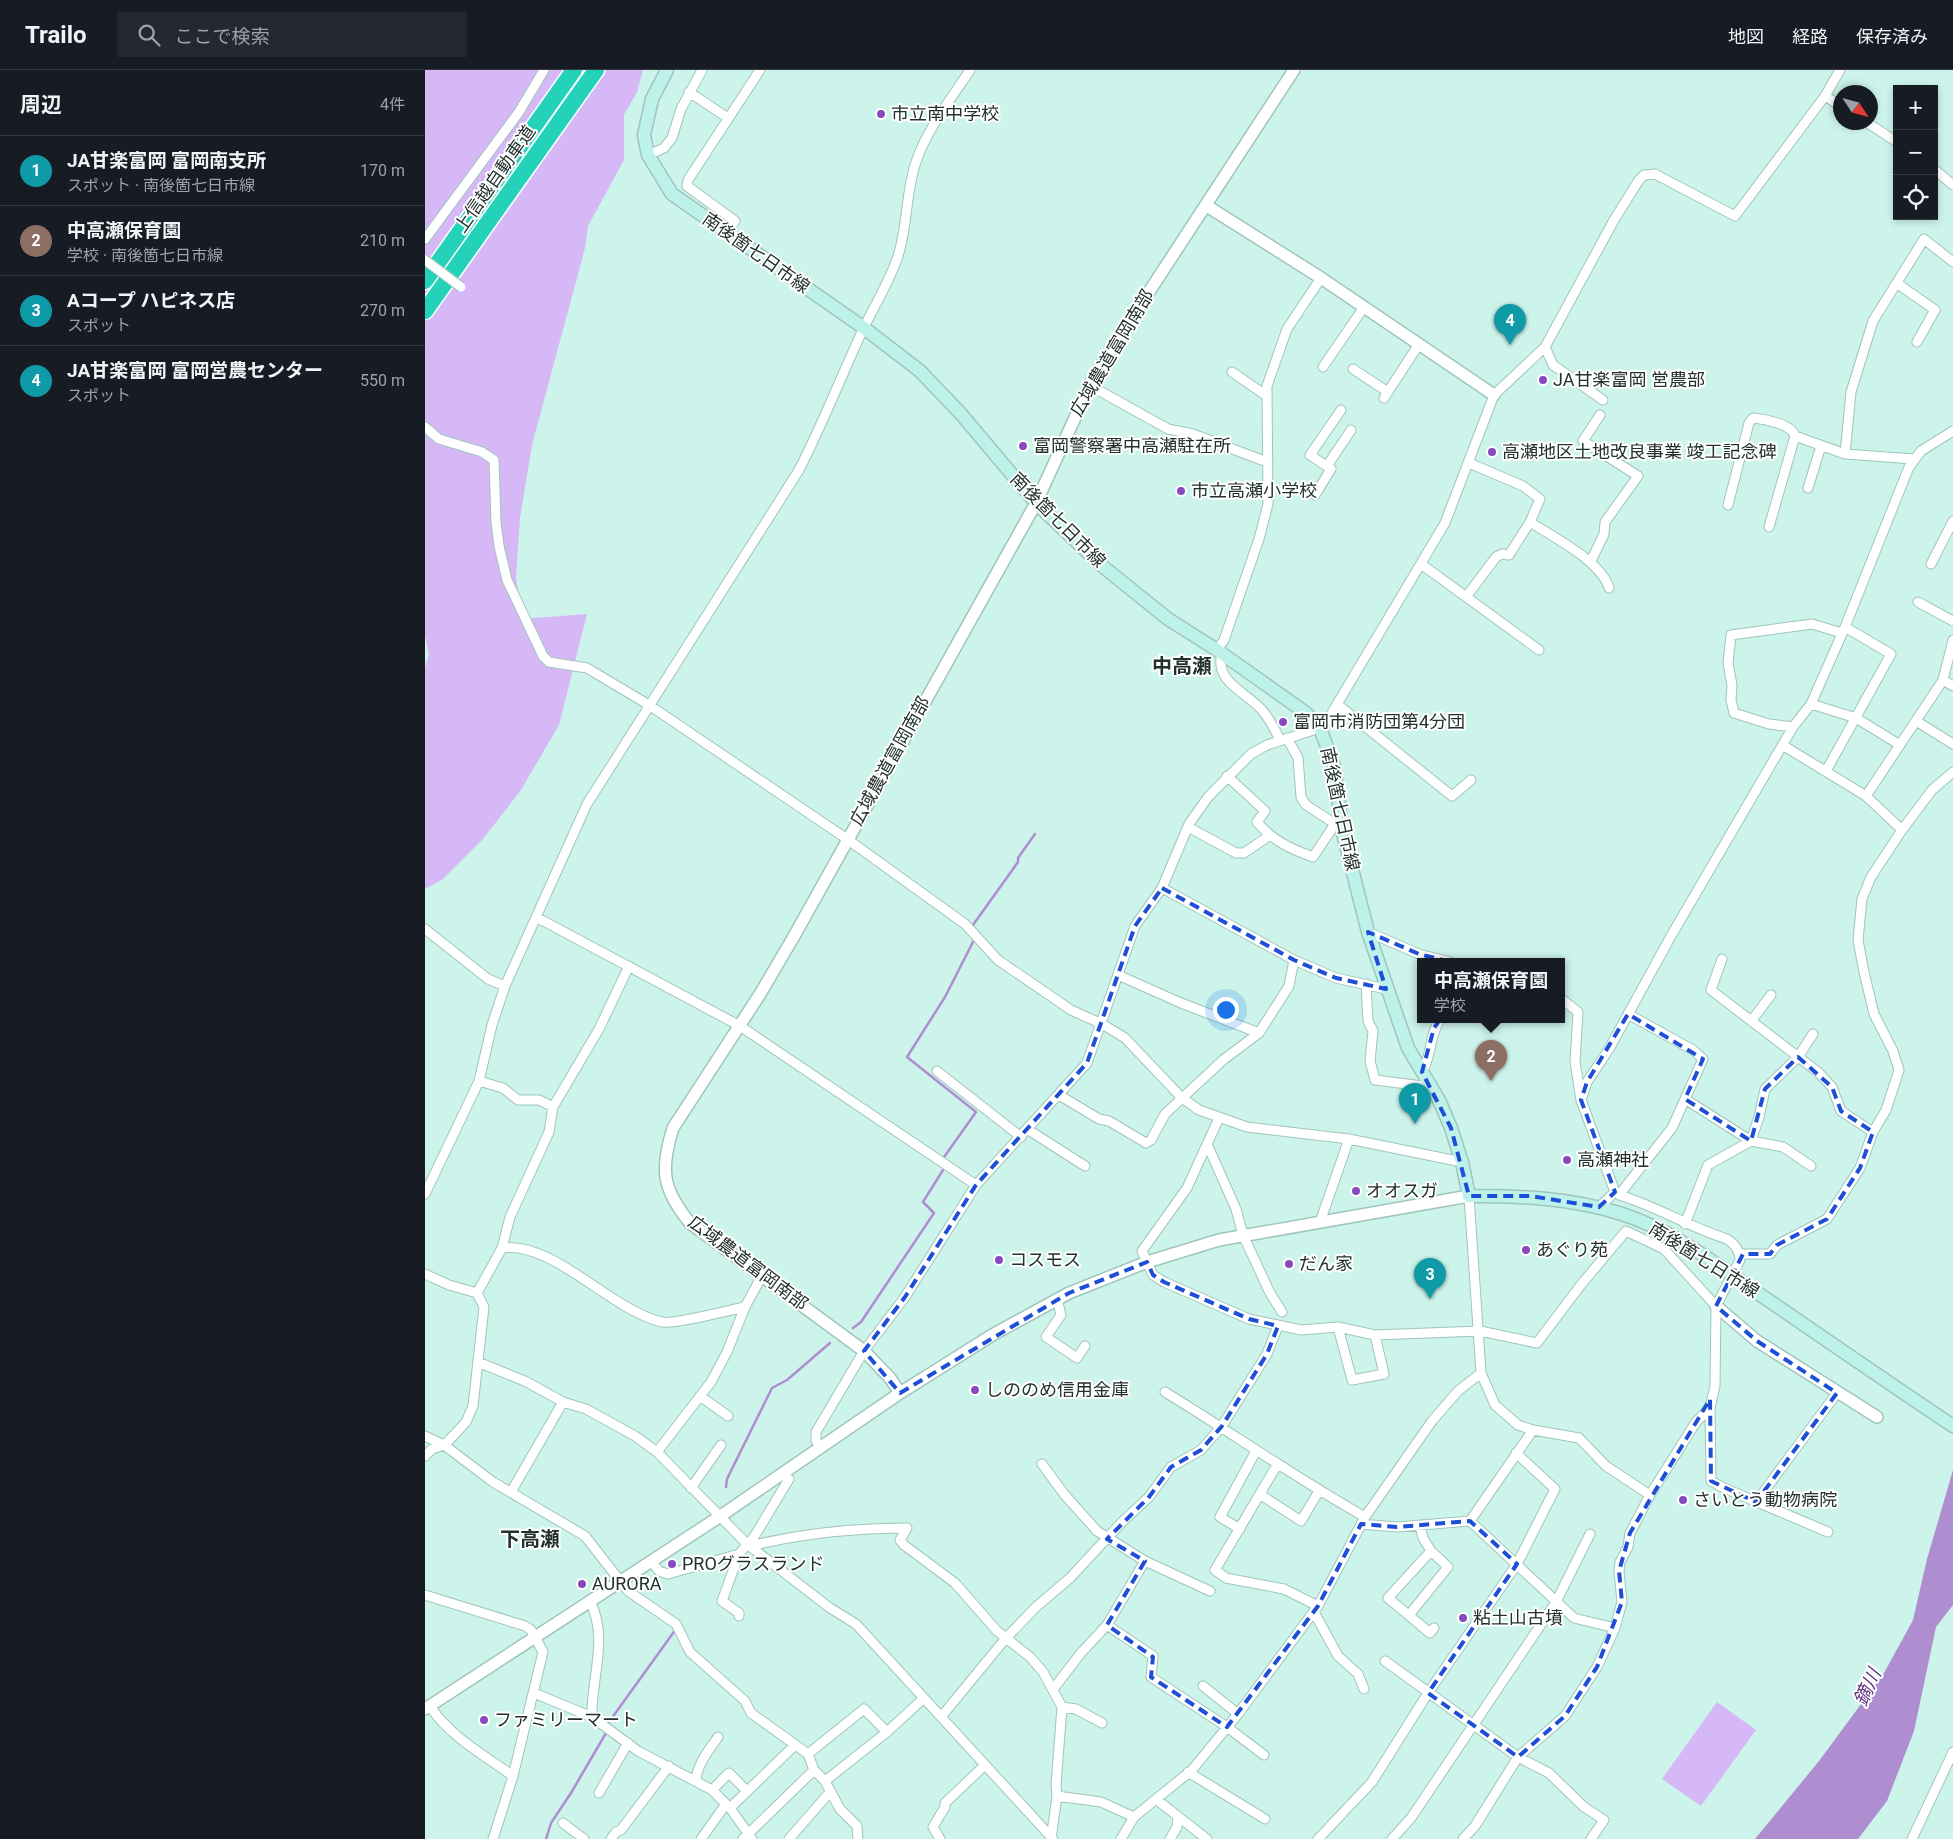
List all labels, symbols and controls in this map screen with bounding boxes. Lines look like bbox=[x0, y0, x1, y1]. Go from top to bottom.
search box bbox=[117, 12, 467, 57]
text: Trailo bbox=[25, 21, 87, 49]
icon: search bbox=[135, 21, 163, 49]
text: ここで検索 bbox=[175, 25, 270, 48]
text: 地図 bbox=[1728, 26, 1764, 47]
text: 経路 bbox=[1792, 26, 1828, 47]
text: 保存済み bbox=[1856, 26, 1928, 47]
north arrow bbox=[1833, 85, 1878, 130]
map controls bbox=[1893, 85, 1938, 220]
button: + bbox=[1893, 85, 1938, 130]
text: 周辺 bbox=[20, 93, 62, 117]
text: 4件 bbox=[380, 95, 405, 114]
place label: 市立南中学校 bbox=[891, 103, 999, 124]
marker: 市立南中学校 bbox=[875, 108, 887, 120]
street label: 上信越自動車道 bbox=[450, 121, 539, 236]
button: − bbox=[1893, 130, 1938, 175]
text: JA甘楽富岡 富岡南支所 bbox=[67, 149, 266, 172]
text: 1 bbox=[31, 161, 41, 180]
text: 170 m bbox=[360, 161, 405, 180]
button: locate bbox=[1893, 175, 1938, 220]
text: スポット · 南後箇七日市線 bbox=[67, 176, 255, 195]
street label: 南後箇七日市線 bbox=[699, 208, 814, 297]
text: 中高瀬保育園 bbox=[67, 219, 181, 242]
text: 2 bbox=[31, 231, 41, 250]
text: 210 m bbox=[360, 231, 405, 250]
text: 学校 · 南後箇七日市線 bbox=[67, 246, 223, 265]
street label: 広域農道富岡南部 bbox=[1065, 286, 1158, 420]
text: Aコープ ハピネス店 bbox=[67, 289, 235, 312]
text: 3 bbox=[31, 301, 41, 320]
text: 270 m bbox=[360, 301, 405, 320]
pin: 4 bbox=[1494, 304, 1526, 345]
text: スポット bbox=[67, 316, 131, 335]
text: JA甘楽富岡 富岡営農センター bbox=[67, 359, 323, 382]
place label: JA甘楽富岡 営農部 bbox=[1553, 369, 1705, 390]
text: 4 bbox=[31, 371, 41, 390]
text: 550 m bbox=[360, 371, 405, 390]
marker: JA甘楽富岡 営農部 bbox=[1537, 374, 1549, 386]
text: スポット bbox=[67, 386, 131, 405]
place label: 富岡警察署中高瀬駐在所 bbox=[1033, 435, 1231, 456]
marker: 富岡警察署中高瀬駐在所 bbox=[1017, 440, 1029, 452]
place label: 高瀬地区土地改良事業 竣工記念碑 bbox=[1502, 441, 1776, 462]
marker: 高瀬地区土地改良事業 竣工記念碑 bbox=[1486, 446, 1498, 458]
street label: 南後箇七日市線 bbox=[1006, 468, 1110, 572]
place label: 市立高瀬小学校 bbox=[1191, 480, 1317, 501]
marker: 市立高瀬小学校 bbox=[1175, 485, 1187, 497]
district label: 中高瀬 bbox=[1152, 654, 1212, 678]
street label: 広域農道富岡南部 bbox=[845, 693, 934, 829]
place label: 富岡市消防団第4分団 bbox=[1293, 711, 1465, 732]
marker: 富岡市消防団第4分団 bbox=[1277, 716, 1289, 728]
street label: 南後箇七日市線 bbox=[1317, 745, 1364, 873]
popup bbox=[1417, 958, 1565, 1023]
text: 中高瀬保育園 bbox=[1434, 969, 1548, 992]
text: 学校 bbox=[1434, 996, 1466, 1015]
your location bbox=[1213, 997, 1239, 1023]
pin: 2 bbox=[1475, 1040, 1507, 1081]
pin: 1 bbox=[1399, 1083, 1431, 1124]
place label: 高瀬神社 bbox=[1577, 1149, 1649, 1170]
marker: 高瀬神社 bbox=[1561, 1154, 1573, 1166]
place label: オオスガ bbox=[1366, 1180, 1438, 1201]
marker: オオスガ bbox=[1350, 1185, 1362, 1197]
street label: 広域農道富岡南部 bbox=[684, 1211, 812, 1314]
street label: 南後箇七日市線 bbox=[1645, 1217, 1763, 1302]
place label: あぐり苑 bbox=[1536, 1239, 1608, 1260]
marker: あぐり苑 bbox=[1520, 1244, 1532, 1256]
place label: コスモス bbox=[1009, 1249, 1081, 1270]
place label: だん家 bbox=[1299, 1253, 1353, 1274]
marker: コスモス bbox=[993, 1254, 1005, 1266]
marker: だん家 bbox=[1283, 1258, 1295, 1270]
pin: 3 bbox=[1414, 1258, 1446, 1299]
place label: しののめ信用金庫 bbox=[985, 1379, 1129, 1400]
marker: しののめ信用金庫 bbox=[969, 1384, 981, 1396]
place label: さいとう動物病院 bbox=[1693, 1489, 1837, 1510]
marker: さいとう動物病院 bbox=[1677, 1494, 1689, 1506]
district label: 下高瀬 bbox=[500, 1527, 560, 1551]
place label: PROグラスランド bbox=[682, 1553, 824, 1574]
marker: PROグラスランド bbox=[666, 1558, 678, 1570]
place label: AURORA bbox=[592, 1573, 662, 1594]
marker: AURORA bbox=[576, 1578, 588, 1590]
place label: 粘土山古墳 bbox=[1473, 1607, 1563, 1628]
marker: 粘土山古墳 bbox=[1457, 1612, 1469, 1624]
water label: 鏑川 bbox=[1849, 1663, 1887, 1709]
place label: ファミリーマート bbox=[494, 1709, 638, 1730]
marker: ファミリーマート bbox=[478, 1714, 490, 1726]

